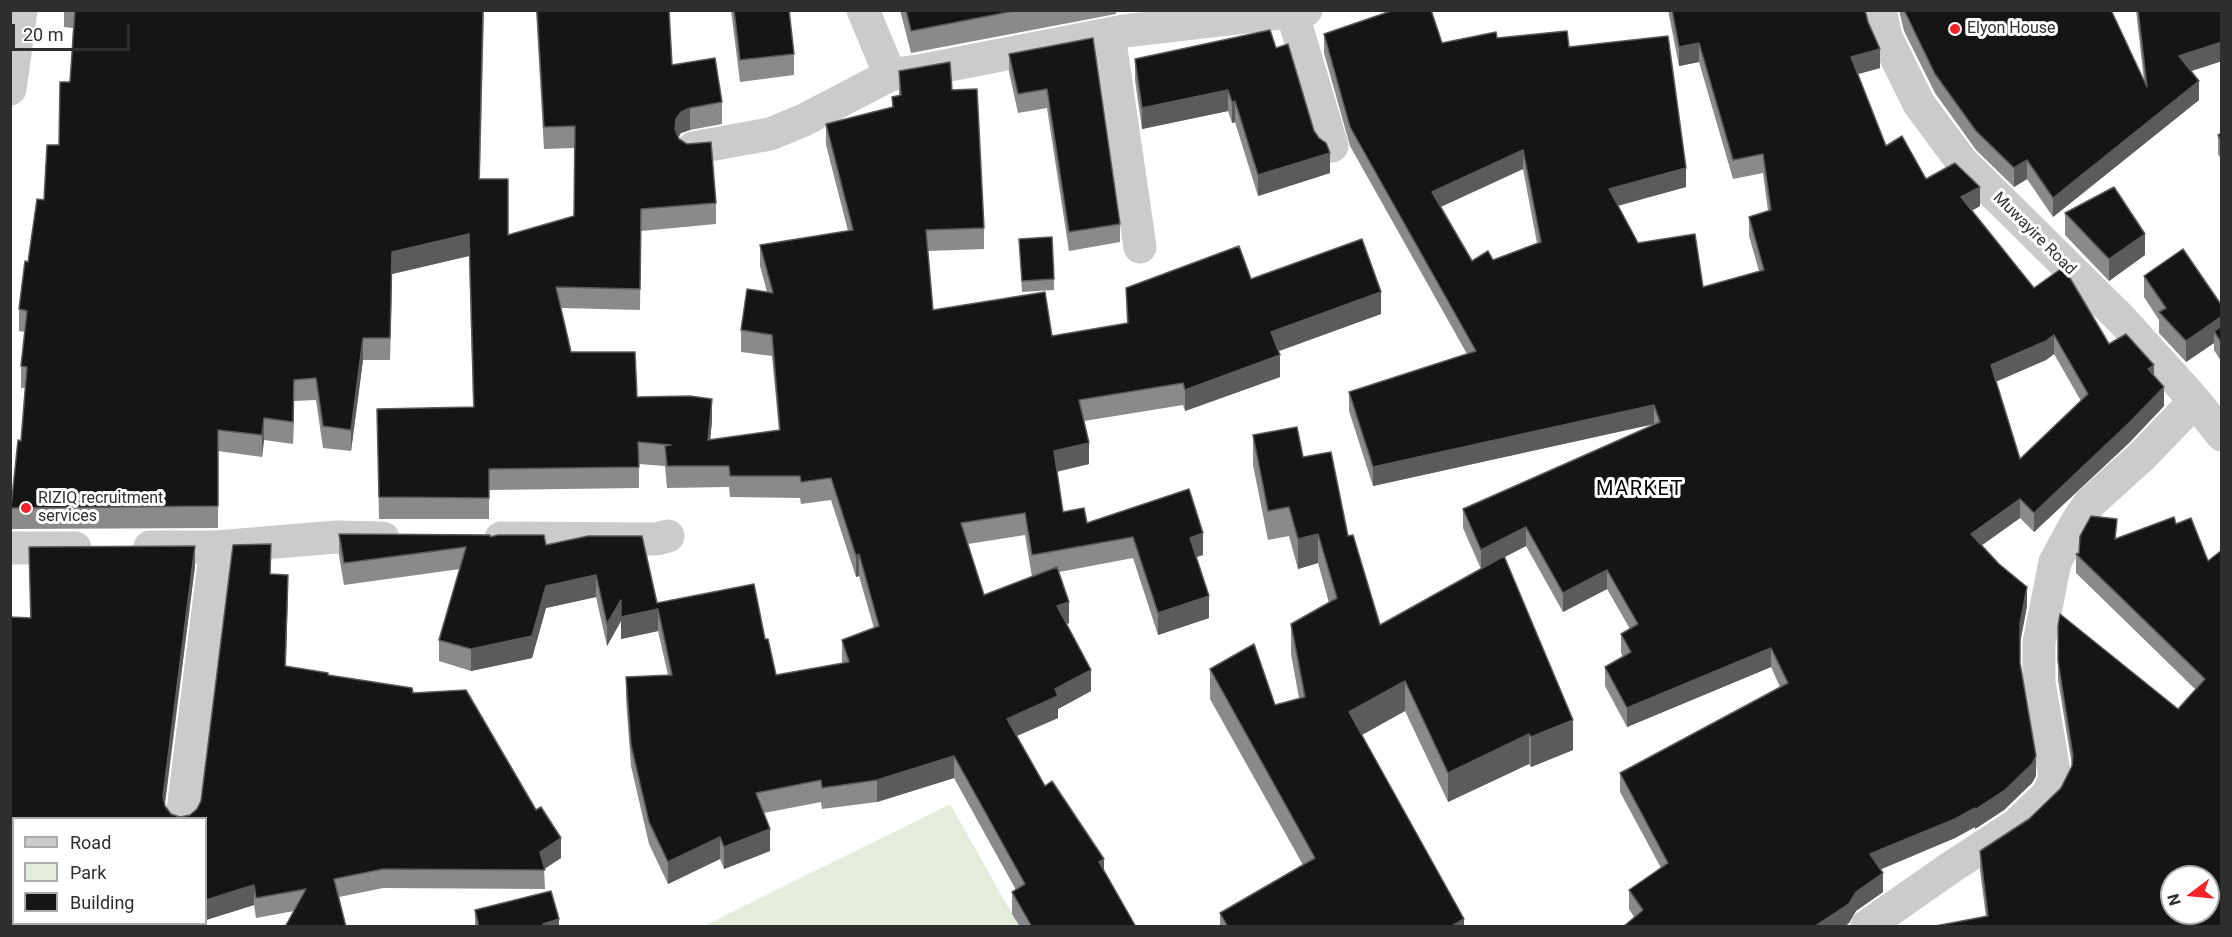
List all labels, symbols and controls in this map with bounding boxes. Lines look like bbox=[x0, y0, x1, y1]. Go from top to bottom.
scale bar bbox=[15, 12, 134, 50]
place label: Elyon House bbox=[1967, 19, 2055, 39]
marker: Elyon House bbox=[1948, 22, 1962, 36]
text: 20 m bbox=[23, 24, 63, 45]
street label: Muwayire Road bbox=[1989, 189, 2079, 279]
district label: MARKET bbox=[1596, 478, 1684, 502]
place label: RIZIQ recruitment services bbox=[38, 489, 163, 527]
marker: RIZIQ recruitment services bbox=[19, 501, 33, 515]
legend bbox=[12, 817, 207, 925]
text: Road bbox=[70, 832, 111, 853]
text: Park bbox=[70, 862, 106, 883]
north arrow bbox=[2160, 865, 2220, 925]
text: Building bbox=[70, 892, 134, 913]
text: N bbox=[2163, 892, 2185, 908]

